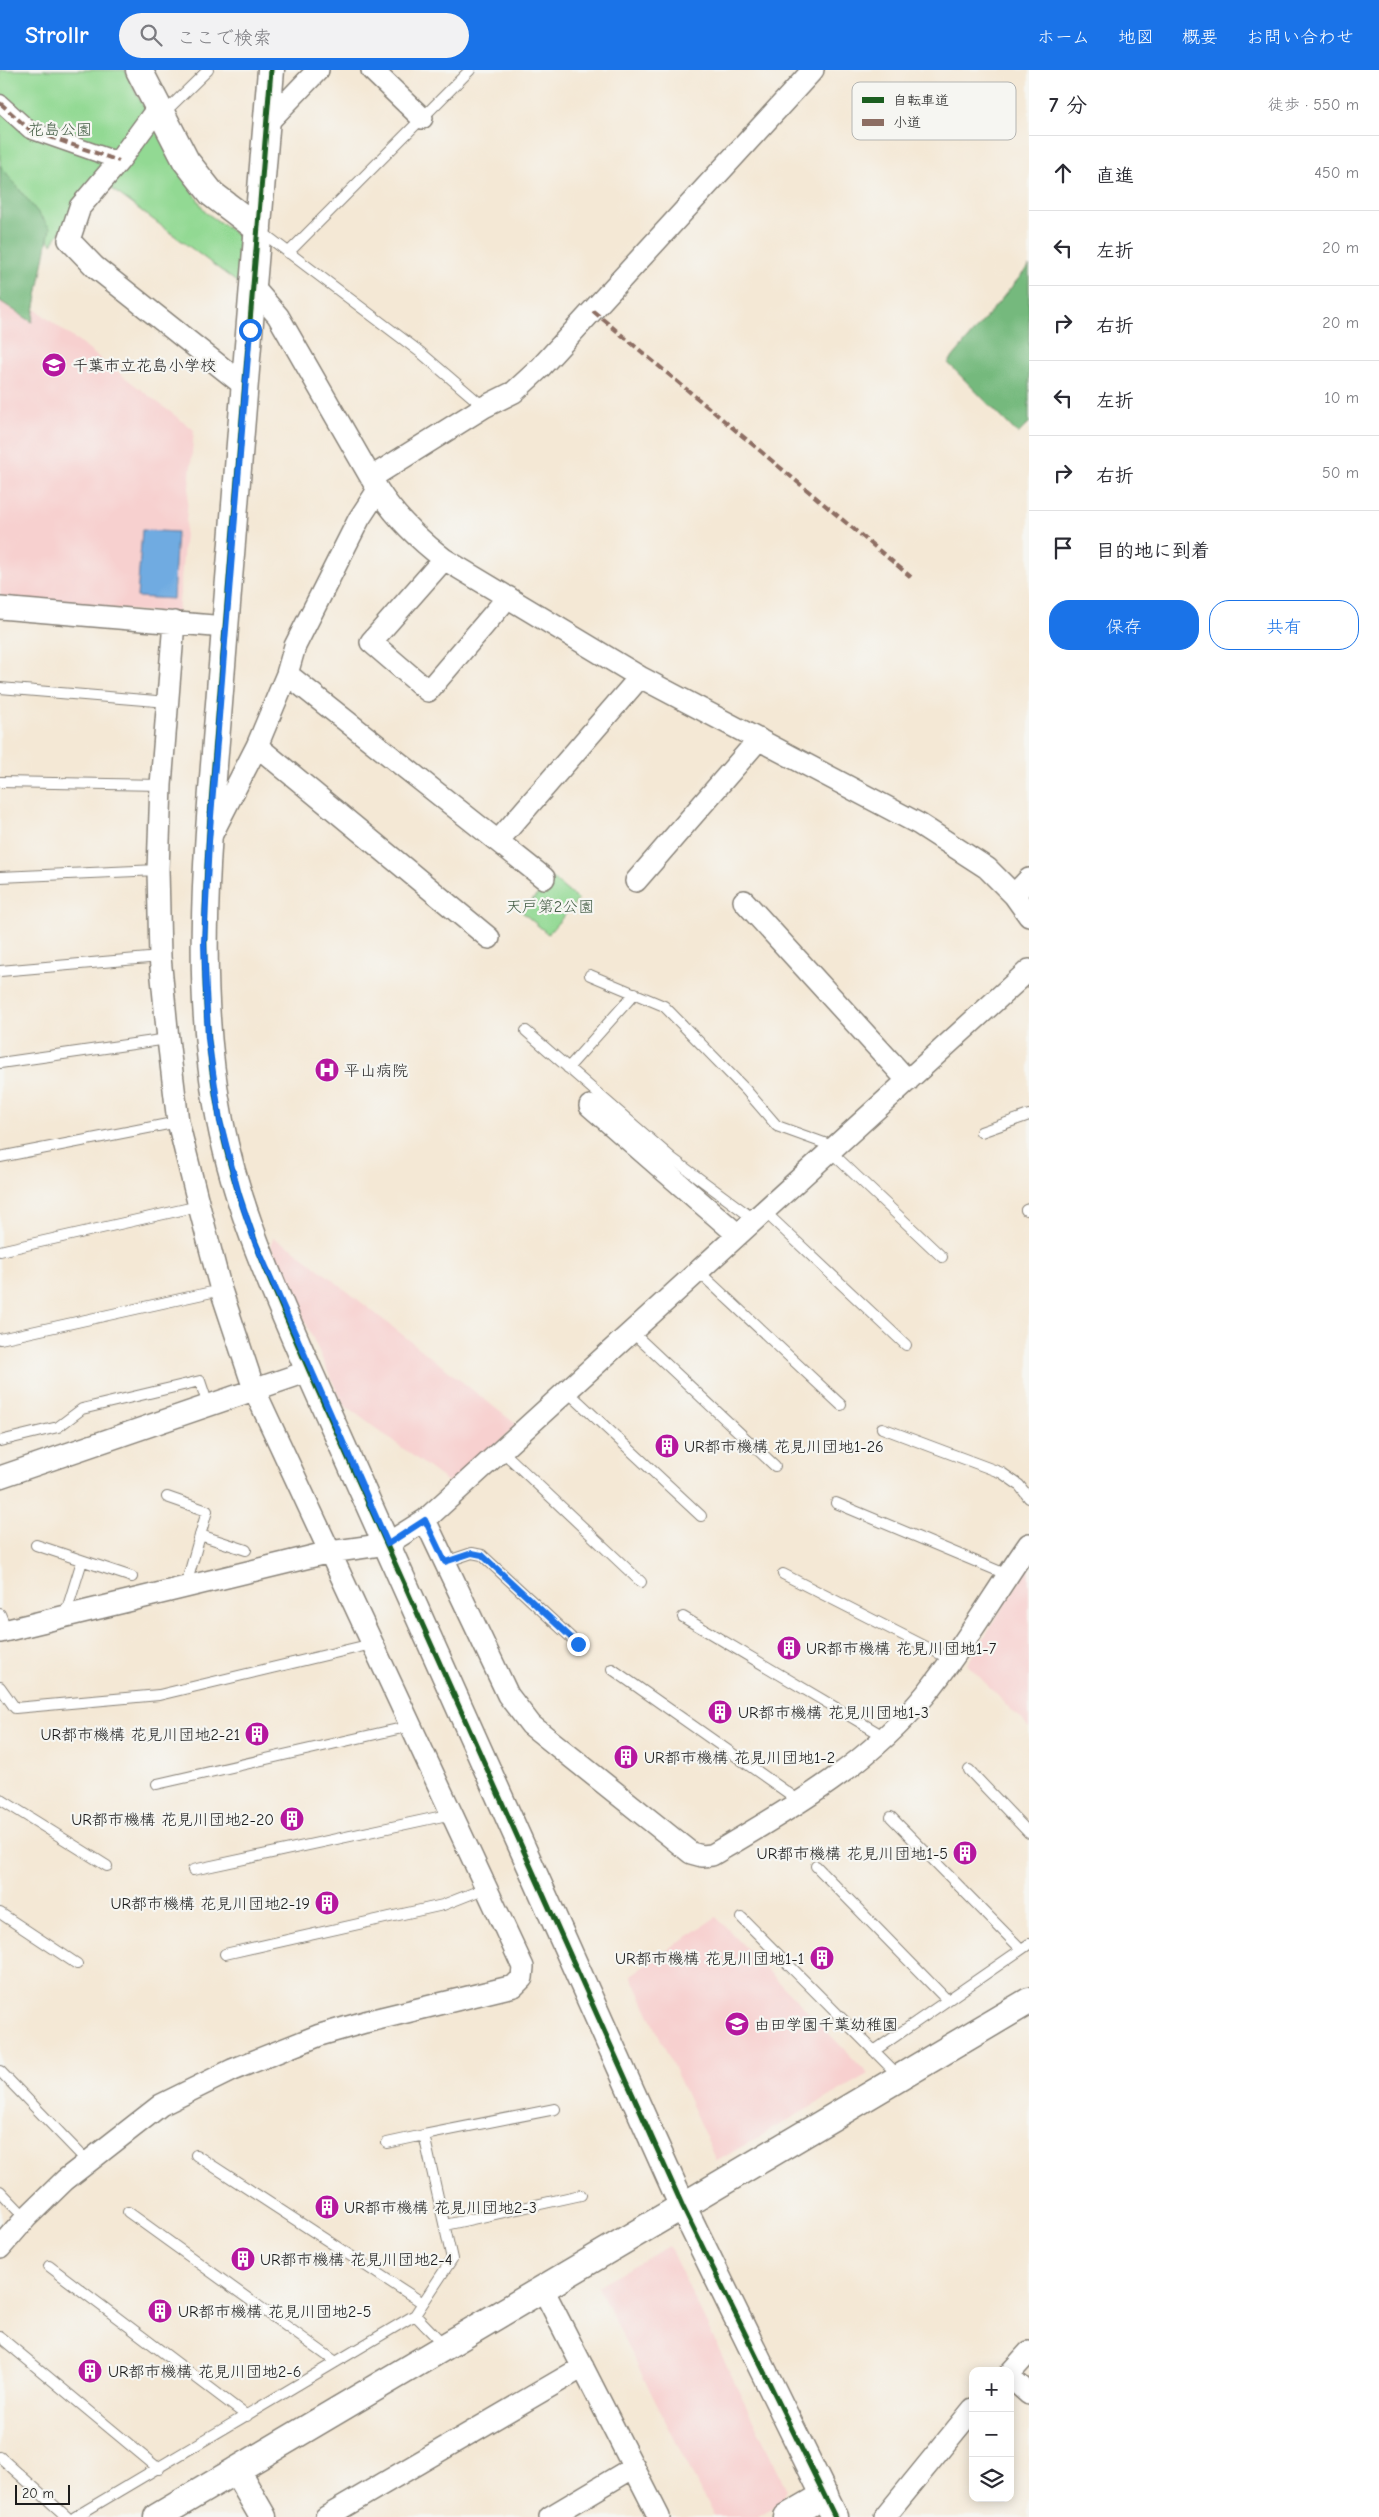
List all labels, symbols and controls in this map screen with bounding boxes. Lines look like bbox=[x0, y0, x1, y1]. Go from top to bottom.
search box bbox=[119, 13, 469, 58]
text: Strollr bbox=[25, 21, 89, 49]
icon: search bbox=[137, 21, 165, 49]
text: ここで検索 bbox=[177, 27, 272, 49]
text: ホーム bbox=[1037, 27, 1090, 48]
text: 地図 bbox=[1118, 27, 1154, 48]
text: 概要 bbox=[1182, 27, 1218, 48]
text: お問い合わせ bbox=[1246, 27, 1354, 48]
legend bbox=[852, 82, 1016, 140]
text: 自転車道 bbox=[893, 92, 949, 109]
text: 7 分 bbox=[1049, 93, 1087, 117]
text: 徒歩 · 550 m bbox=[1268, 96, 1359, 114]
text: 小道 bbox=[893, 114, 921, 131]
park label: 花島公園 bbox=[28, 121, 92, 139]
icon: ahead bbox=[1049, 159, 1077, 187]
text: 450 m bbox=[1314, 164, 1359, 182]
text: 直進 bbox=[1096, 165, 1134, 187]
icon: left bbox=[1049, 234, 1077, 262]
text: 20 m bbox=[1322, 239, 1359, 257]
text: 左折 bbox=[1096, 240, 1134, 262]
icon: right bbox=[1049, 309, 1077, 337]
text: 20 m bbox=[1322, 314, 1359, 332]
text: 右折 bbox=[1096, 315, 1134, 337]
route start bbox=[239, 319, 262, 342]
school or university icon: 千葉市立花島小学校 bbox=[41, 352, 67, 378]
place label: 千葉市立花島小学校 bbox=[72, 357, 216, 375]
icon: left bbox=[1049, 384, 1077, 412]
text: 10 m bbox=[1324, 389, 1359, 407]
text: 左折 bbox=[1096, 390, 1134, 412]
icon: right bbox=[1049, 459, 1077, 487]
text: 50 m bbox=[1322, 464, 1359, 482]
text: 右折 bbox=[1096, 465, 1134, 487]
icon: arrive bbox=[1049, 534, 1077, 562]
text: 目的地に到着 bbox=[1096, 540, 1210, 562]
button: 保存 bbox=[1049, 600, 1199, 650]
button: 共有 bbox=[1209, 600, 1359, 650]
park label: 天戸第2公園 bbox=[506, 898, 594, 916]
hospital icon: 平山病院 bbox=[314, 1057, 340, 1083]
place label: 平山病院 bbox=[344, 1062, 408, 1080]
building icon: UR都市機構 花見川団地1-26 bbox=[654, 1433, 680, 1459]
place label: UR都市機構 花見川団地1-26 bbox=[684, 1438, 884, 1456]
route end bbox=[567, 1633, 590, 1656]
building icon: UR都市機構 花見川団地1-7 bbox=[776, 1635, 802, 1661]
place label: UR都市機構 花見川団地1-7 bbox=[806, 1640, 997, 1658]
building icon: UR都市機構 花見川団地1-3 bbox=[707, 1699, 733, 1725]
place label: UR都市機構 花見川団地1-3 bbox=[738, 1704, 929, 1722]
building icon: UR都市機構 花見川団地2-21 bbox=[244, 1721, 270, 1747]
place label: UR都市機構 花見川団地2-21 bbox=[41, 1726, 240, 1744]
building icon: UR都市機構 花見川団地1-2 bbox=[613, 1744, 639, 1770]
place label: UR都市機構 花見川団地1-2 bbox=[644, 1749, 835, 1767]
building icon: UR都市機構 花見川団地2-20 bbox=[279, 1806, 305, 1832]
place label: UR都市機構 花見川団地2-20 bbox=[71, 1811, 274, 1829]
building icon: UR都市機構 花見川団地1-5 bbox=[952, 1840, 978, 1866]
place label: UR都市機構 花見川団地1-5 bbox=[757, 1845, 948, 1863]
building icon: UR都市機構 花見川団地2-19 bbox=[314, 1890, 340, 1916]
place label: UR都市機構 花見川団地2-19 bbox=[110, 1895, 310, 1913]
building icon: UR都市機構 花見川団地1-1 bbox=[809, 1945, 835, 1971]
place label: UR都市機構 花見川団地1-1 bbox=[615, 1950, 804, 1968]
school or university icon: 由田学園千葉幼稚園 bbox=[724, 2011, 750, 2037]
place label: 由田学園千葉幼稚園 bbox=[754, 2016, 898, 2034]
building icon: UR都市機構 花見川団地2-3 bbox=[314, 2194, 340, 2220]
place label: UR都市機構 花見川団地2-3 bbox=[344, 2199, 537, 2217]
building icon: UR都市機構 花見川団地2-4 bbox=[230, 2246, 256, 2272]
place label: UR都市機構 花見川団地2-4 bbox=[260, 2251, 452, 2269]
building icon: UR都市機構 花見川団地2-5 bbox=[147, 2298, 173, 2324]
place label: UR都市機構 花見川団地2-5 bbox=[178, 2303, 371, 2321]
building icon: UR都市機構 花見川団地2-6 bbox=[77, 2358, 103, 2384]
place label: UR都市機構 花見川団地2-6 bbox=[108, 2363, 301, 2381]
map controls bbox=[969, 2367, 1014, 2502]
button: + bbox=[969, 2367, 1014, 2412]
button: − bbox=[969, 2412, 1014, 2457]
button: layers bbox=[969, 2457, 1014, 2502]
scale bar bbox=[15, 2482, 70, 2505]
text: 20 m bbox=[22, 2485, 54, 2502]

